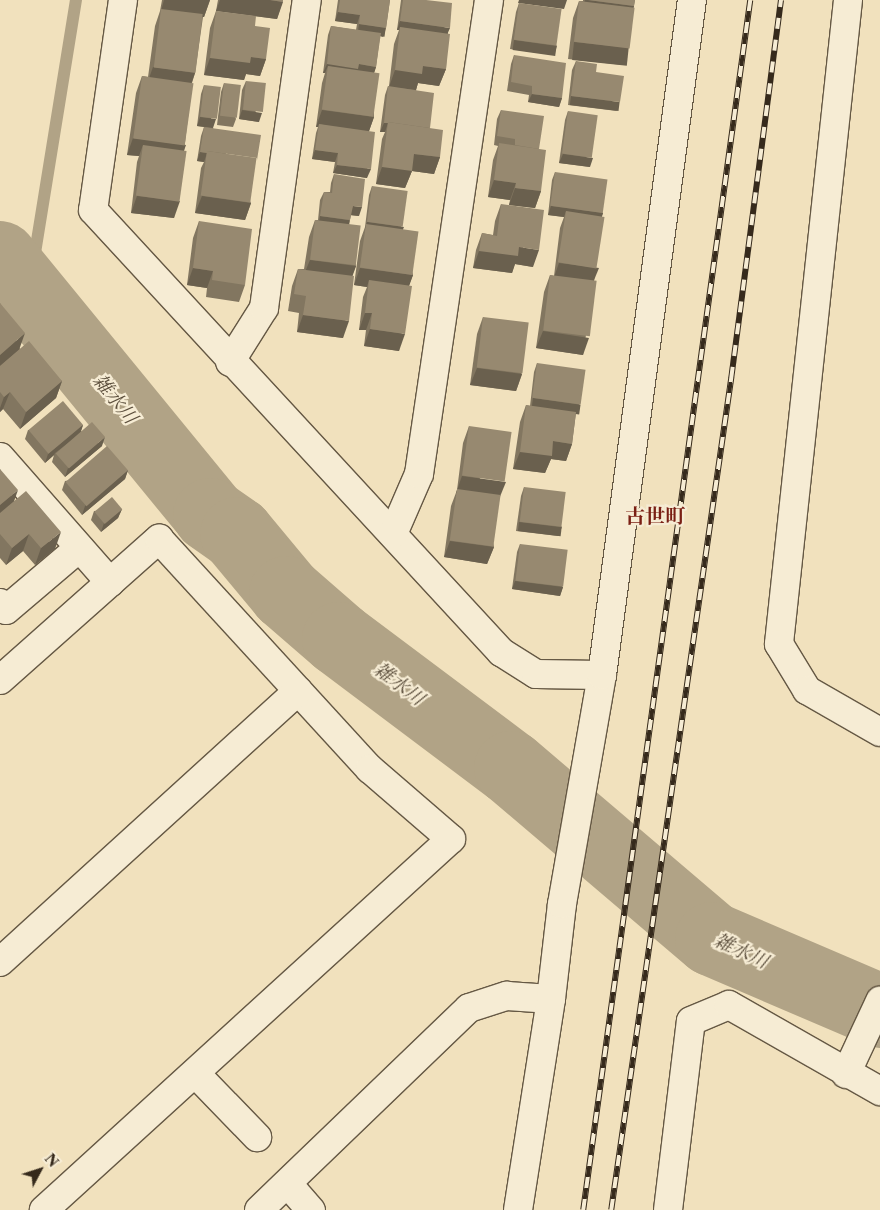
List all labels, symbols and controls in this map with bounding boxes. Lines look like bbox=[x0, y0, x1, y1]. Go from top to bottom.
water label: 雑水川 bbox=[88, 370, 142, 428]
district label: 古世町 bbox=[625, 504, 685, 528]
water label: 雑水川 bbox=[369, 658, 429, 710]
water label: 雑水川 bbox=[710, 929, 772, 973]
north arrow bbox=[15, 1145, 65, 1195]
text: N bbox=[41, 1150, 62, 1171]

